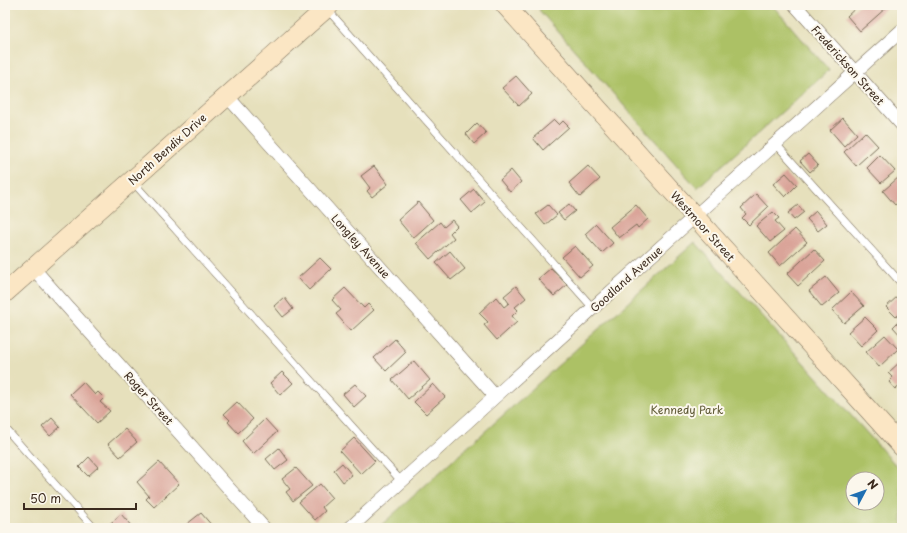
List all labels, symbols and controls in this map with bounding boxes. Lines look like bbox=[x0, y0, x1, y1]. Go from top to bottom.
street label: Frederickson Street bbox=[807, 21, 889, 109]
street label: North Bendix Drive bbox=[124, 109, 210, 189]
street label: Westmoor Street bbox=[667, 187, 740, 265]
street label: Longley Avenue bbox=[328, 210, 394, 282]
street label: Goodland Avenue bbox=[586, 242, 666, 316]
street label: Roger Street bbox=[120, 367, 178, 429]
park label: Kennedy Park bbox=[651, 401, 724, 418]
north arrow bbox=[845, 471, 885, 511]
text: N bbox=[864, 475, 882, 493]
scale bar bbox=[24, 485, 136, 511]
text: 50 m bbox=[30, 489, 61, 507]

